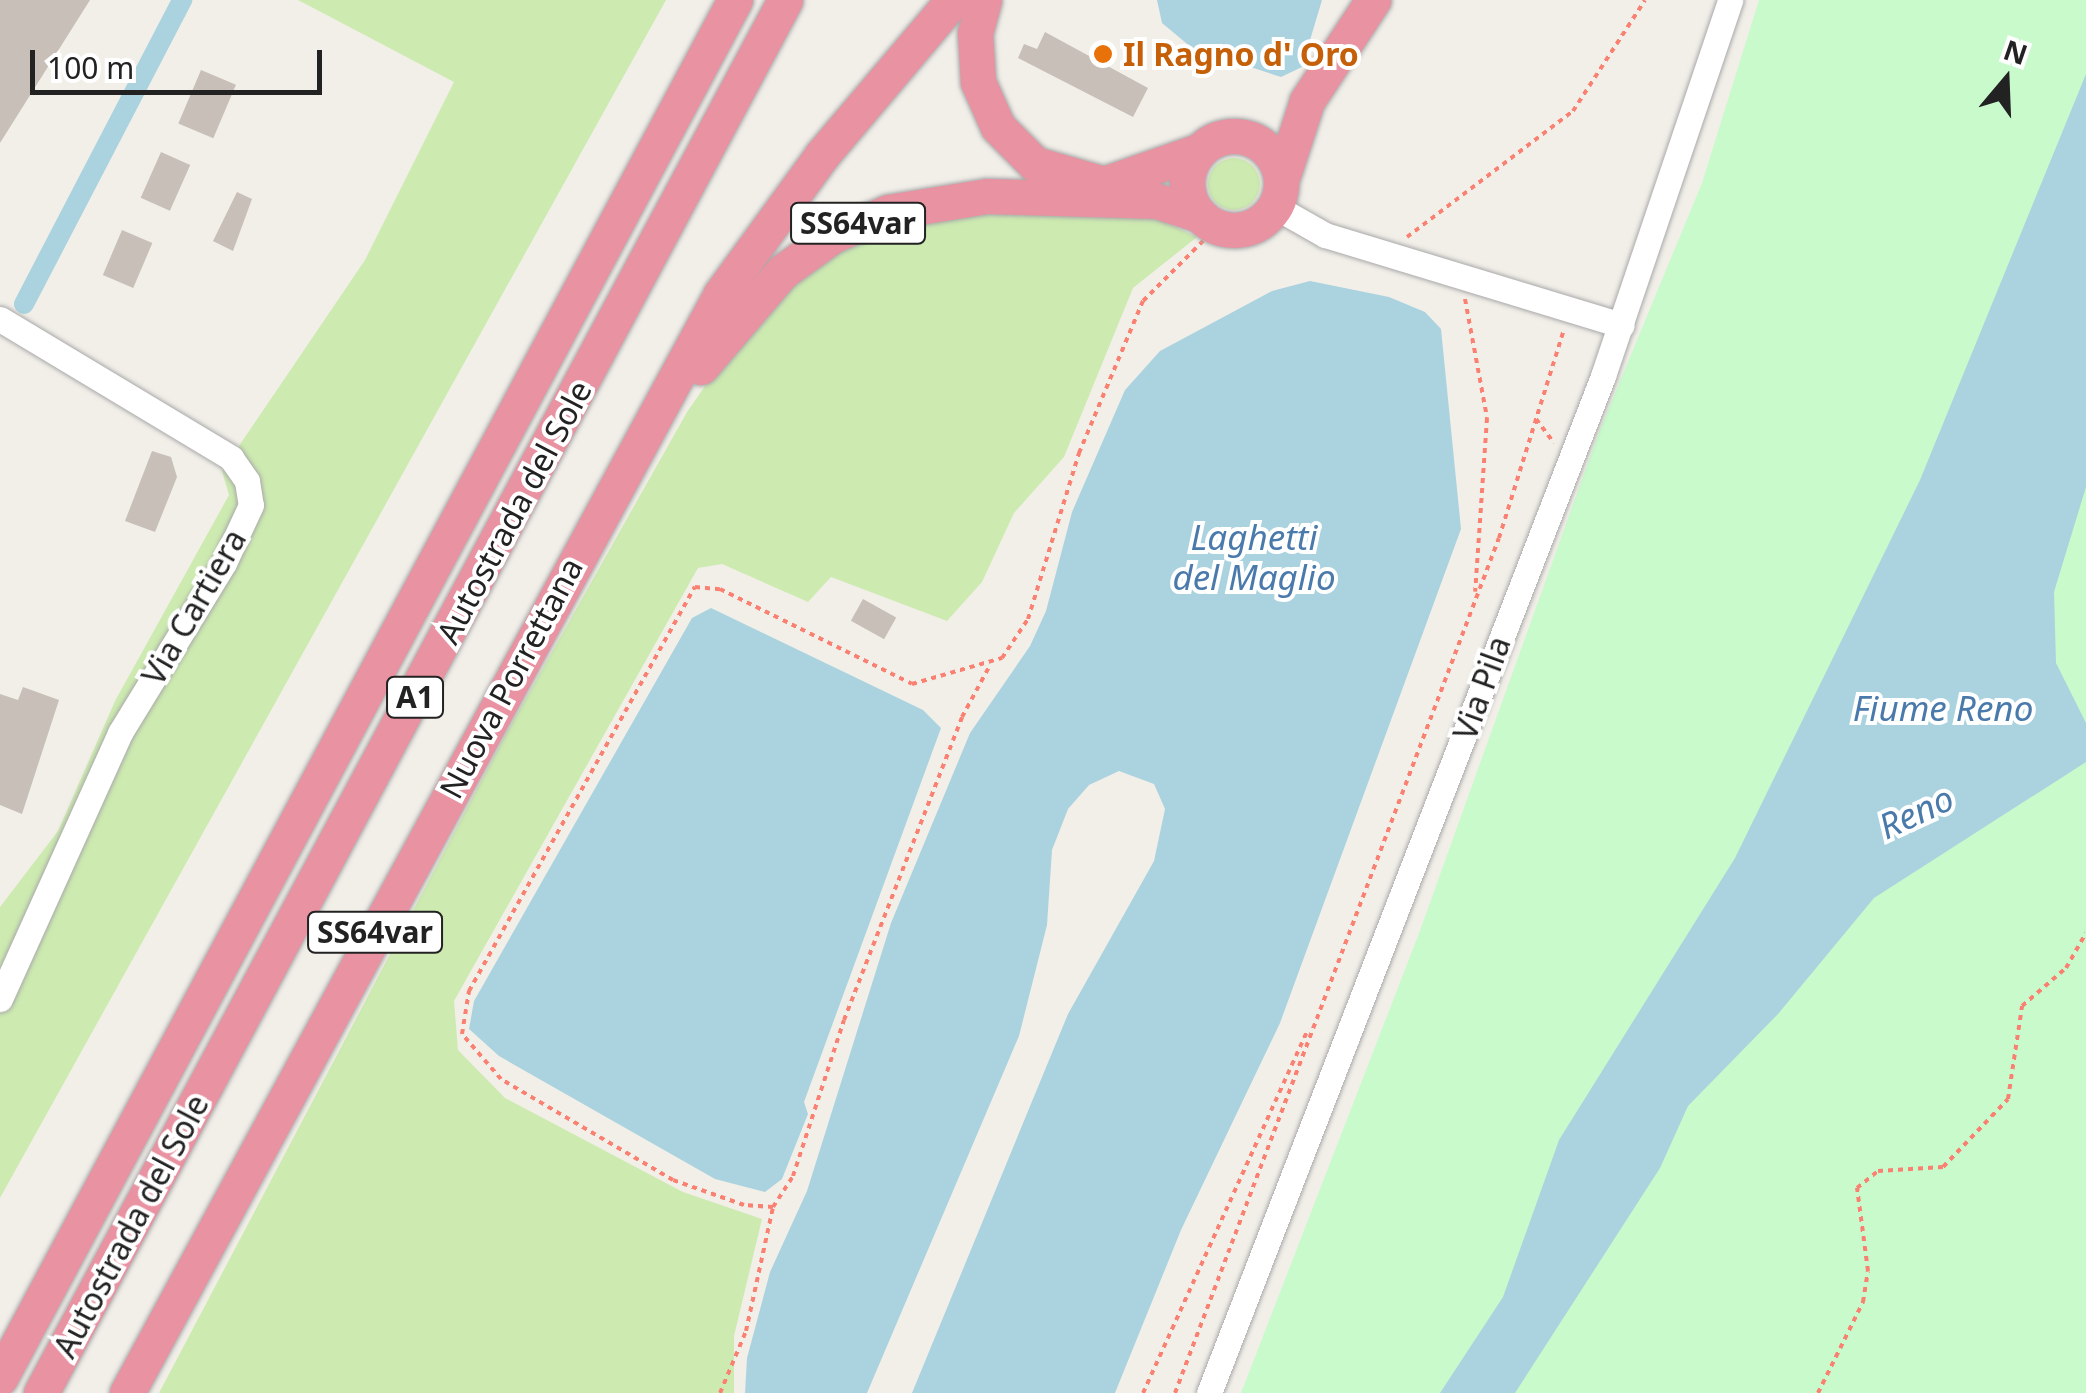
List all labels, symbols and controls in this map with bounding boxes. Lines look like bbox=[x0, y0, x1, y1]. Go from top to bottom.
scale bar bbox=[35, 30, 328, 92]
north arrow bbox=[1956, 30, 2056, 130]
text: N bbox=[1999, 30, 2033, 73]
place label: Il Ragno d' Oro bbox=[1123, 35, 1359, 73]
marker: Il Ragno d' Oro bbox=[1092, 43, 1114, 65]
text: 100 m bbox=[47, 47, 134, 88]
road number: SS64var bbox=[788, 198, 928, 248]
street label: Autostrada del Sole bbox=[428, 374, 600, 650]
water label: Laghetti del Maglio bbox=[1172, 516, 1336, 598]
street label: Via Cartiera bbox=[134, 522, 254, 692]
street label: Nuova Porrettana bbox=[431, 551, 591, 805]
street label: Via Pila bbox=[1446, 631, 1518, 745]
road number: A1 bbox=[385, 672, 445, 722]
water label: Fiume Reno bbox=[1853, 687, 2033, 729]
water label: Reno bbox=[1872, 777, 1960, 847]
road number: SS64var bbox=[305, 907, 445, 957]
street label: Autostrada del Sole bbox=[45, 1088, 217, 1364]

